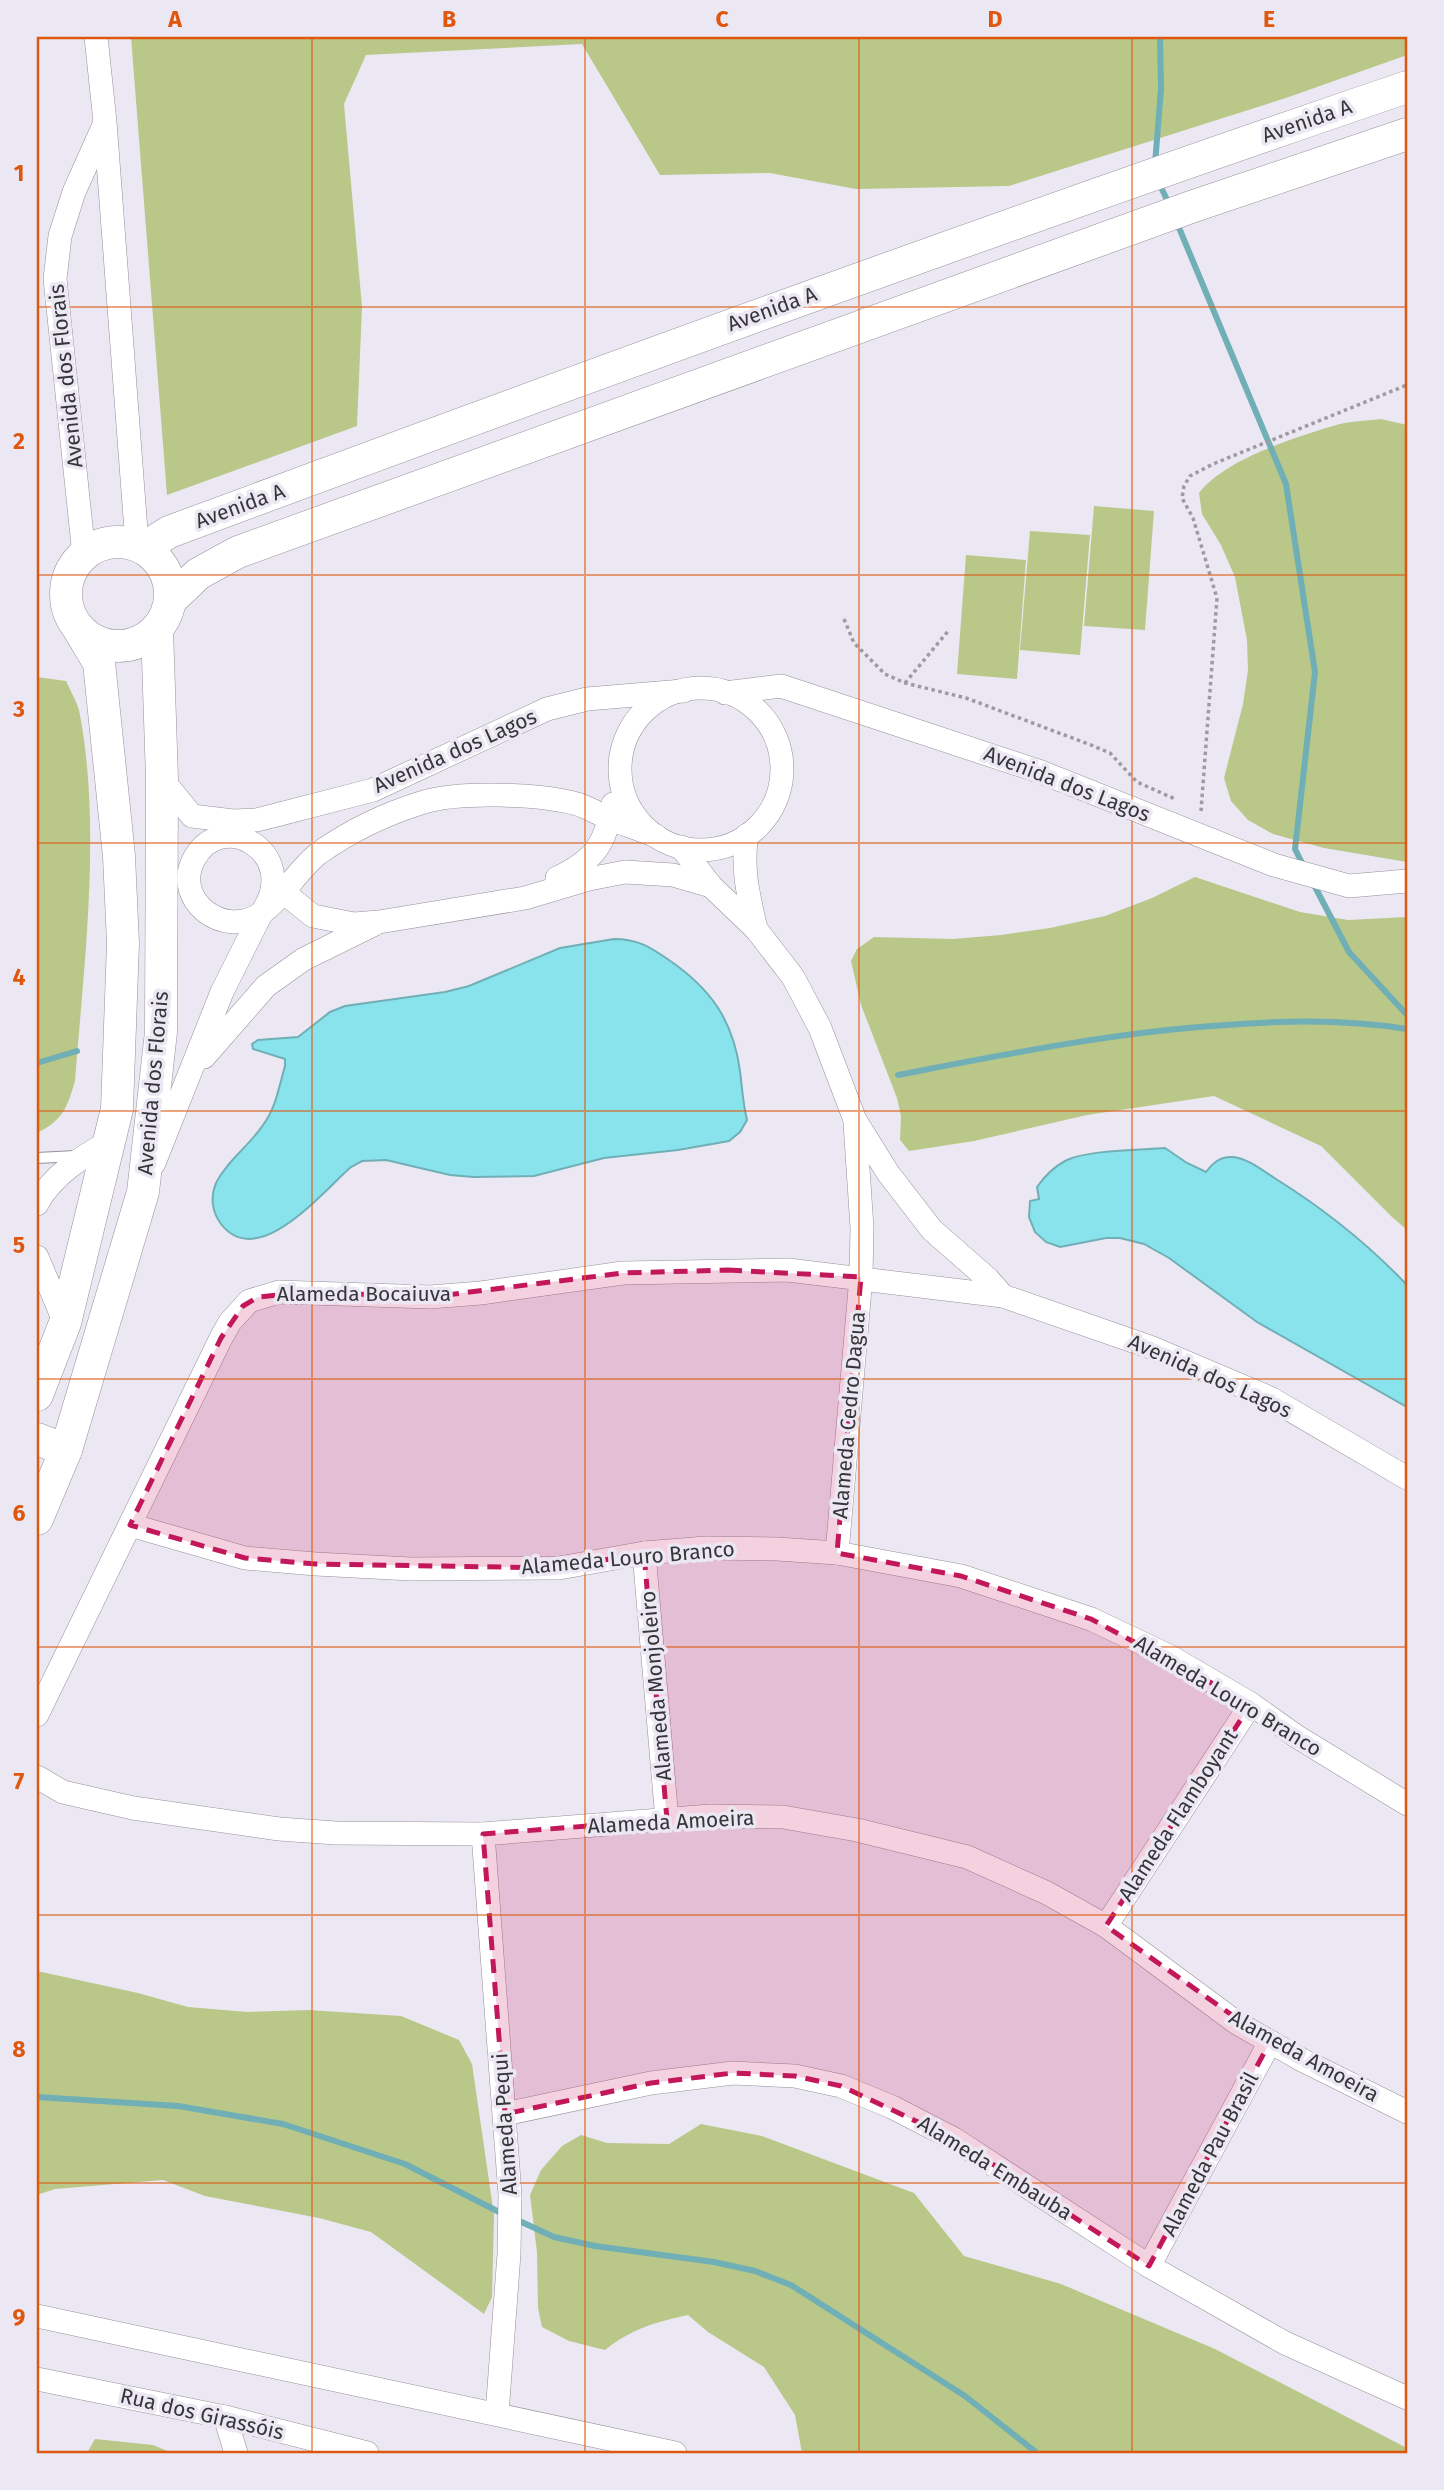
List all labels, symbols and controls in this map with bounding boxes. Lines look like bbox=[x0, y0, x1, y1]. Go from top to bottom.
text: A bbox=[167, 5, 182, 33]
text: B bbox=[442, 5, 456, 33]
text: C bbox=[715, 5, 729, 33]
text: D bbox=[988, 5, 1003, 33]
text: E bbox=[1263, 5, 1275, 33]
street label: Avenida A bbox=[1259, 93, 1355, 149]
text: 1 bbox=[14, 159, 24, 187]
street label: Avenida A bbox=[724, 281, 820, 337]
street label: Avenida dos Florais bbox=[43, 283, 89, 469]
text: 2 bbox=[13, 427, 25, 455]
street label: Avenida A bbox=[192, 478, 288, 534]
text: 3 bbox=[12, 695, 25, 723]
street label: Avenida dos Lagos bbox=[369, 703, 541, 799]
street label: Avenida dos Lagos bbox=[980, 740, 1154, 828]
text: 4 bbox=[13, 963, 26, 991]
street label: Avenida dos Florais bbox=[132, 990, 174, 1176]
text: 5 bbox=[13, 1231, 25, 1259]
street label: Alameda Bocaiuva bbox=[277, 1281, 451, 1307]
street label: Alameda Cedro Dagua bbox=[827, 1310, 871, 1520]
street label: Avenida dos Lagos bbox=[1124, 1328, 1296, 1424]
text: 6 bbox=[13, 1499, 26, 1527]
street label: Alameda Louro Branco bbox=[520, 1536, 736, 1580]
street label: Alameda Monjoleiro bbox=[635, 1590, 677, 1782]
street label: Alameda Louro Branco bbox=[1130, 1630, 1326, 1762]
street label: Alameda Flamboyant bbox=[1113, 1724, 1244, 1906]
text: 7 bbox=[14, 1767, 25, 1795]
street label: Alameda Amoeira bbox=[587, 1805, 755, 1839]
street label: Alameda Amoeira bbox=[1225, 2004, 1383, 2108]
text: 8 bbox=[12, 2035, 26, 2063]
street label: Alameda Pequi bbox=[487, 2052, 523, 2196]
street label: Alameda Pau Brasil bbox=[1156, 2068, 1264, 2240]
street label: Alameda Embauba bbox=[913, 2110, 1077, 2226]
text: 9 bbox=[13, 2303, 26, 2331]
street label: Rua dos Girassóis bbox=[118, 2383, 287, 2446]

